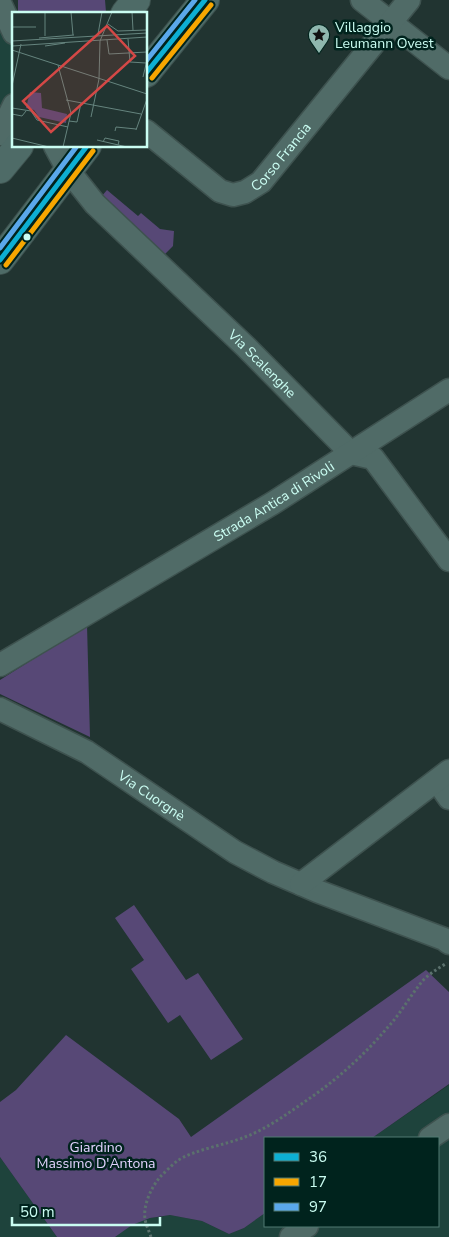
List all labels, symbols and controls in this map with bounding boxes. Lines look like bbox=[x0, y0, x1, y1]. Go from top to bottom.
inset map bbox=[12, 12, 148, 148]
place label: Villaggio Leumann Ovest bbox=[334, 18, 434, 53]
place icon: Villaggio Leumann Ovest bbox=[307, 23, 331, 54]
street label: Corso Francia bbox=[247, 118, 315, 196]
unlabelled marker bbox=[22, 232, 32, 242]
street label: Via Scalenghe bbox=[223, 325, 301, 402]
street label: Strada Antica di Rivoli bbox=[210, 457, 338, 546]
street label: Via Cuorgnè bbox=[113, 766, 189, 825]
legend bbox=[264, 1137, 439, 1227]
park label: Giardino Massimo D'Antona bbox=[36, 1138, 156, 1173]
text: 36 bbox=[309, 1147, 327, 1167]
text: 17 bbox=[309, 1172, 327, 1192]
scale bar bbox=[12, 1194, 160, 1226]
text: 97 bbox=[309, 1197, 327, 1217]
text: 50 m bbox=[20, 1202, 55, 1222]

